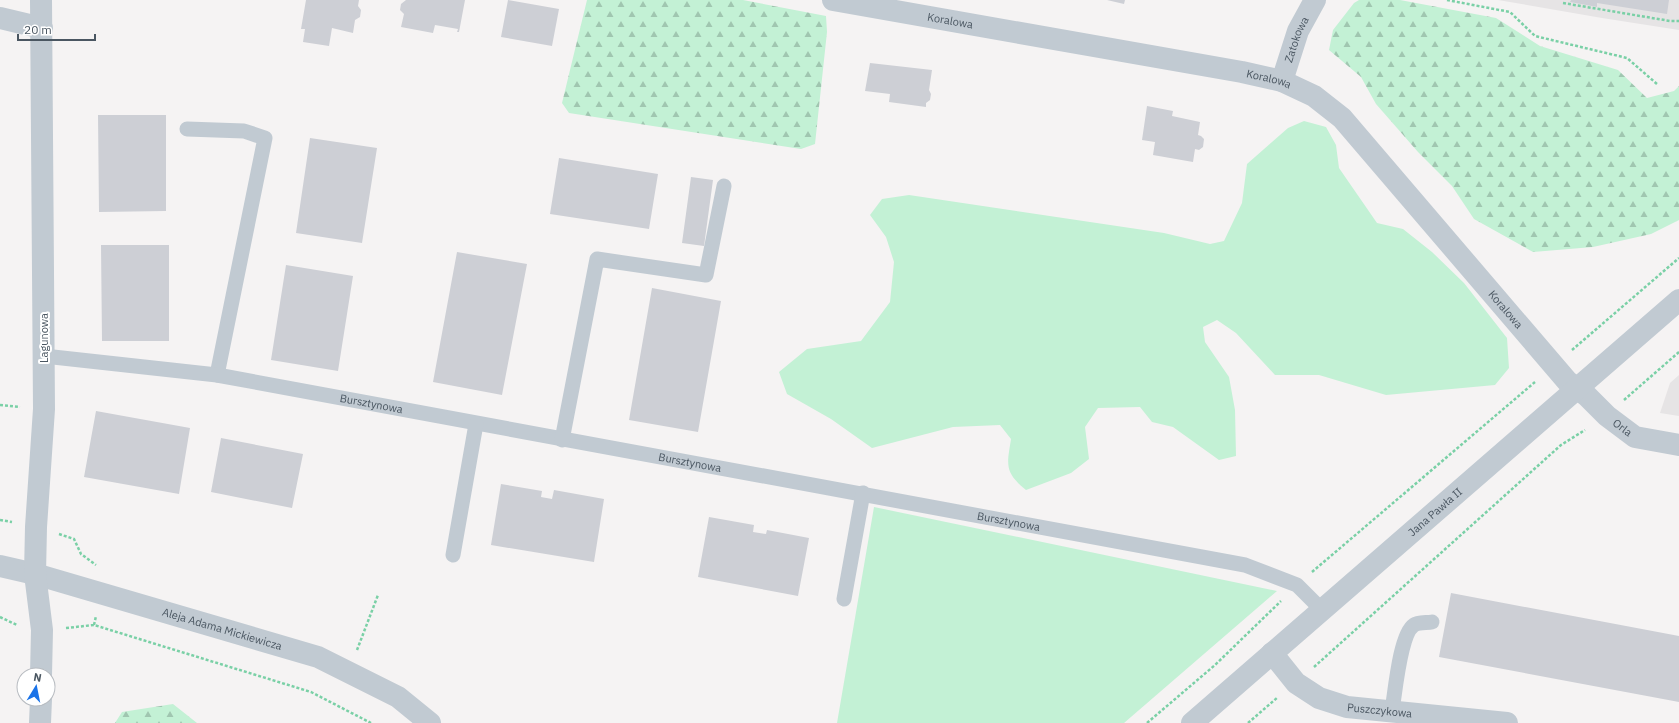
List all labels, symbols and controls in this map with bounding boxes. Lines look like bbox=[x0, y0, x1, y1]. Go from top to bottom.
street label: Koralowa bbox=[926, 10, 974, 32]
street label: Zatokowa bbox=[1281, 14, 1312, 64]
scale bar bbox=[18, 16, 95, 42]
text: 20 m bbox=[24, 22, 52, 37]
street label: Koralowa bbox=[1245, 66, 1294, 92]
street label: Koralowa bbox=[1485, 287, 1526, 331]
street label: Lagunowa bbox=[37, 313, 51, 363]
street label: Bursztynowa bbox=[339, 391, 404, 416]
street label: Orla bbox=[1610, 416, 1635, 440]
street label: Bursztynowa bbox=[657, 450, 723, 475]
street label: Jana Pawła II bbox=[1405, 484, 1465, 539]
street label: Bursztynowa bbox=[976, 509, 1041, 534]
street label: Aleja Adama Mickiewicza bbox=[161, 605, 284, 653]
north arrow bbox=[16, 667, 56, 707]
text: N bbox=[33, 670, 43, 685]
street label: Puszczykowa bbox=[1346, 700, 1413, 720]

